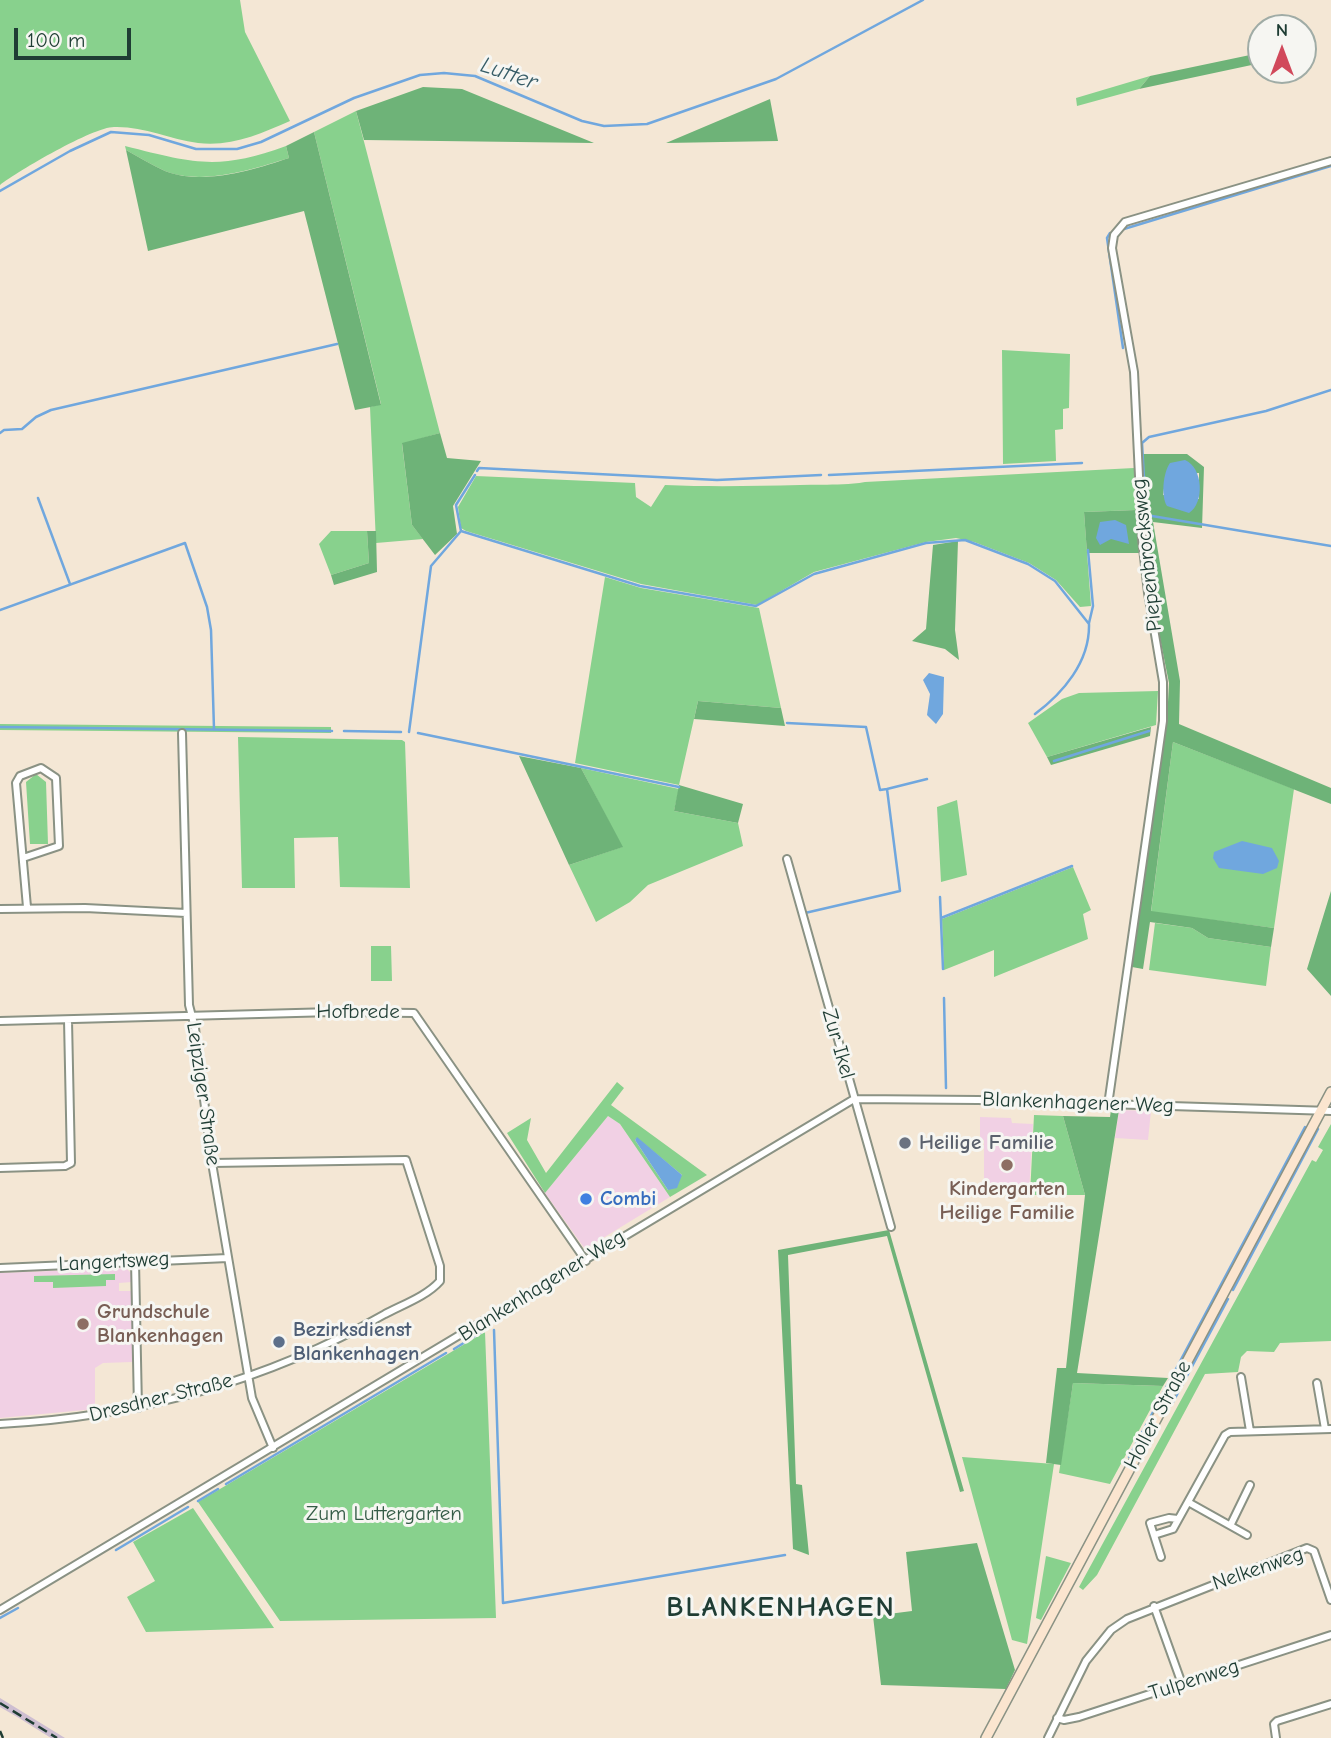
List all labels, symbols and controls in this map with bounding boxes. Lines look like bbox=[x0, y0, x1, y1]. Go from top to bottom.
scale bar bbox=[18, 14, 135, 58]
north arrow bbox=[1247, 14, 1317, 84]
text: N bbox=[1276, 19, 1288, 41]
text: 100 m bbox=[27, 28, 85, 52]
water label: Lutter bbox=[477, 51, 541, 97]
street label: Piepenbrocksweg bbox=[1126, 477, 1168, 633]
street label: Hofbrede bbox=[316, 999, 400, 1025]
street label: Zur Ikel bbox=[816, 1006, 860, 1082]
street label: Leipziger Straße bbox=[180, 1021, 226, 1167]
street label: Blankenhagener Weg bbox=[982, 1087, 1174, 1119]
place label: Heilige Familie bbox=[919, 1130, 1054, 1156]
marker: Heilige Familie bbox=[897, 1135, 913, 1151]
marker: Kindergarten Heilige Familie bbox=[999, 1157, 1015, 1173]
place label: Kindergarten Heilige Familie bbox=[940, 1176, 1074, 1226]
place label: Combi bbox=[600, 1186, 656, 1212]
marker: Combi bbox=[578, 1191, 594, 1207]
street label: Blankenhagener Weg bbox=[454, 1225, 630, 1347]
street label: Langertsweg bbox=[58, 1247, 170, 1277]
place label: Grundschule Blankenhagen bbox=[97, 1299, 223, 1349]
marker: Grundschule Blankenhagen bbox=[75, 1316, 91, 1332]
place label: Bezirksdienst Blankenhagen bbox=[293, 1317, 419, 1367]
marker: Bezirksdienst Blankenhagen bbox=[271, 1334, 287, 1350]
street label: Holler Straße bbox=[1119, 1356, 1197, 1474]
street label: Dresdner Straße bbox=[87, 1368, 235, 1428]
park label: Zum Luttergarten bbox=[306, 1501, 462, 1527]
street label: Nelkenweg bbox=[1209, 1542, 1307, 1596]
district label: BLANKENHAGEN bbox=[668, 1591, 894, 1625]
street label: Tulpenweg bbox=[1146, 1654, 1242, 1706]

